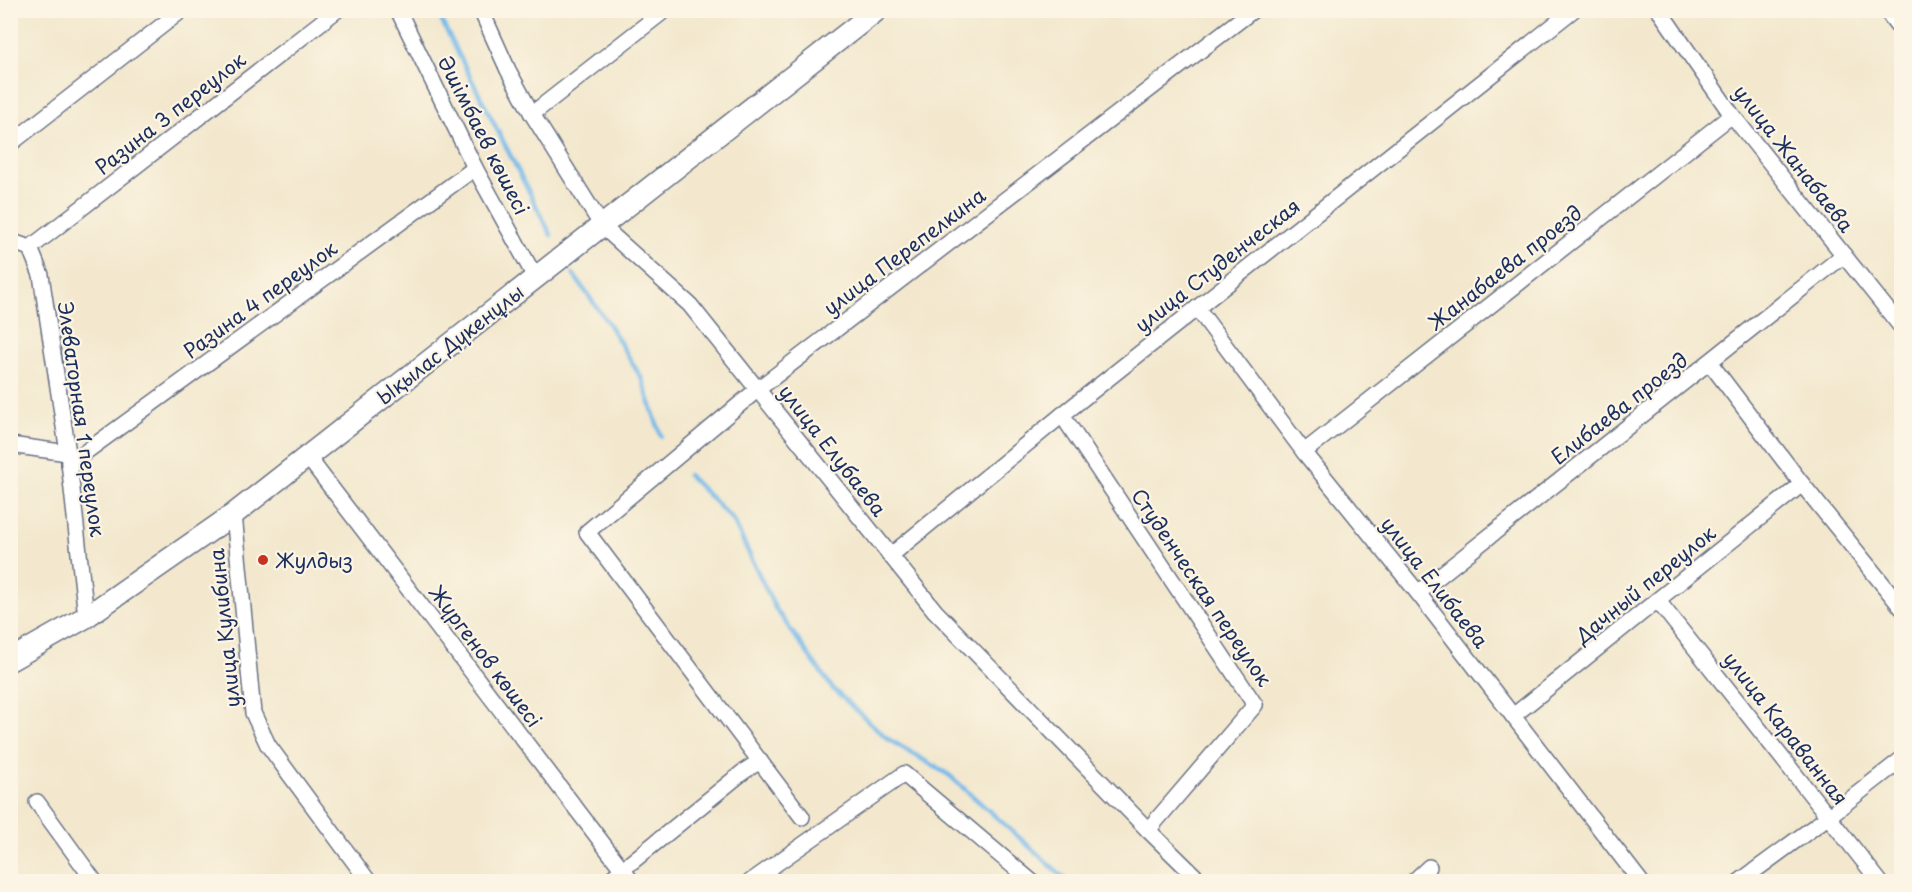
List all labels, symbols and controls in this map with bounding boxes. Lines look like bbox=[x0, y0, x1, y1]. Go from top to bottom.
street label: Разина 3 переулок bbox=[88, 45, 252, 181]
street label: Әшімбаев көшесі bbox=[431, 50, 537, 220]
street label: улица Жанабаева bbox=[1727, 78, 1862, 239]
street label: улица Перепелкина bbox=[817, 180, 992, 322]
street label: улица Студенческая bbox=[1128, 191, 1306, 339]
street label: Жанабаева проезд bbox=[1421, 197, 1588, 337]
street label: Разина 4 переулок bbox=[177, 233, 343, 365]
street label: Ықылас Дүкенұлы bbox=[370, 277, 530, 411]
street label: Элеваторная 1 переулок bbox=[51, 299, 113, 539]
street label: Елибаева проезд bbox=[1544, 345, 1694, 471]
street label: улица Елубаева bbox=[772, 378, 894, 523]
street label: Студенческая переулок bbox=[1124, 482, 1280, 692]
street label: улица Елибаева bbox=[1374, 510, 1496, 655]
street label: Дачный переулок bbox=[1568, 518, 1722, 651]
place label: Жулдыз bbox=[275, 545, 353, 575]
street label: улица Кулибина bbox=[201, 547, 247, 709]
marker: Жулдыз bbox=[256, 553, 270, 567]
street label: Жүргенов көшесі bbox=[422, 578, 549, 733]
street label: улица Караванная bbox=[1716, 645, 1856, 811]

